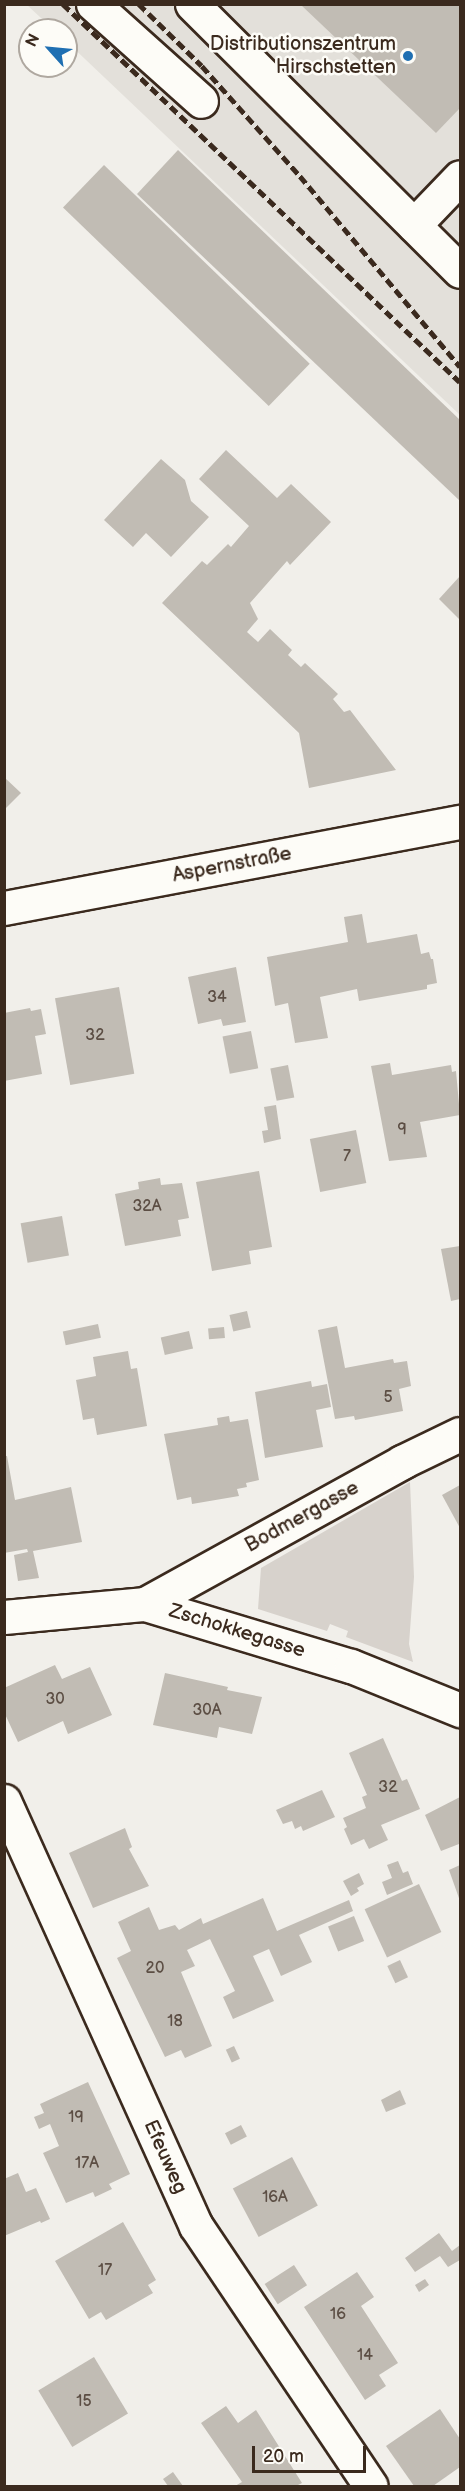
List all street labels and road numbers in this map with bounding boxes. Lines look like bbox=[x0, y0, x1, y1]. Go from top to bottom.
street label: Aspernstraße bbox=[171, 842, 293, 888]
street label: Bodmergasse bbox=[241, 1476, 363, 1558]
street label: Zschokkegasse bbox=[166, 1599, 308, 1663]
street label: Efeuweg bbox=[138, 2116, 192, 2198]

